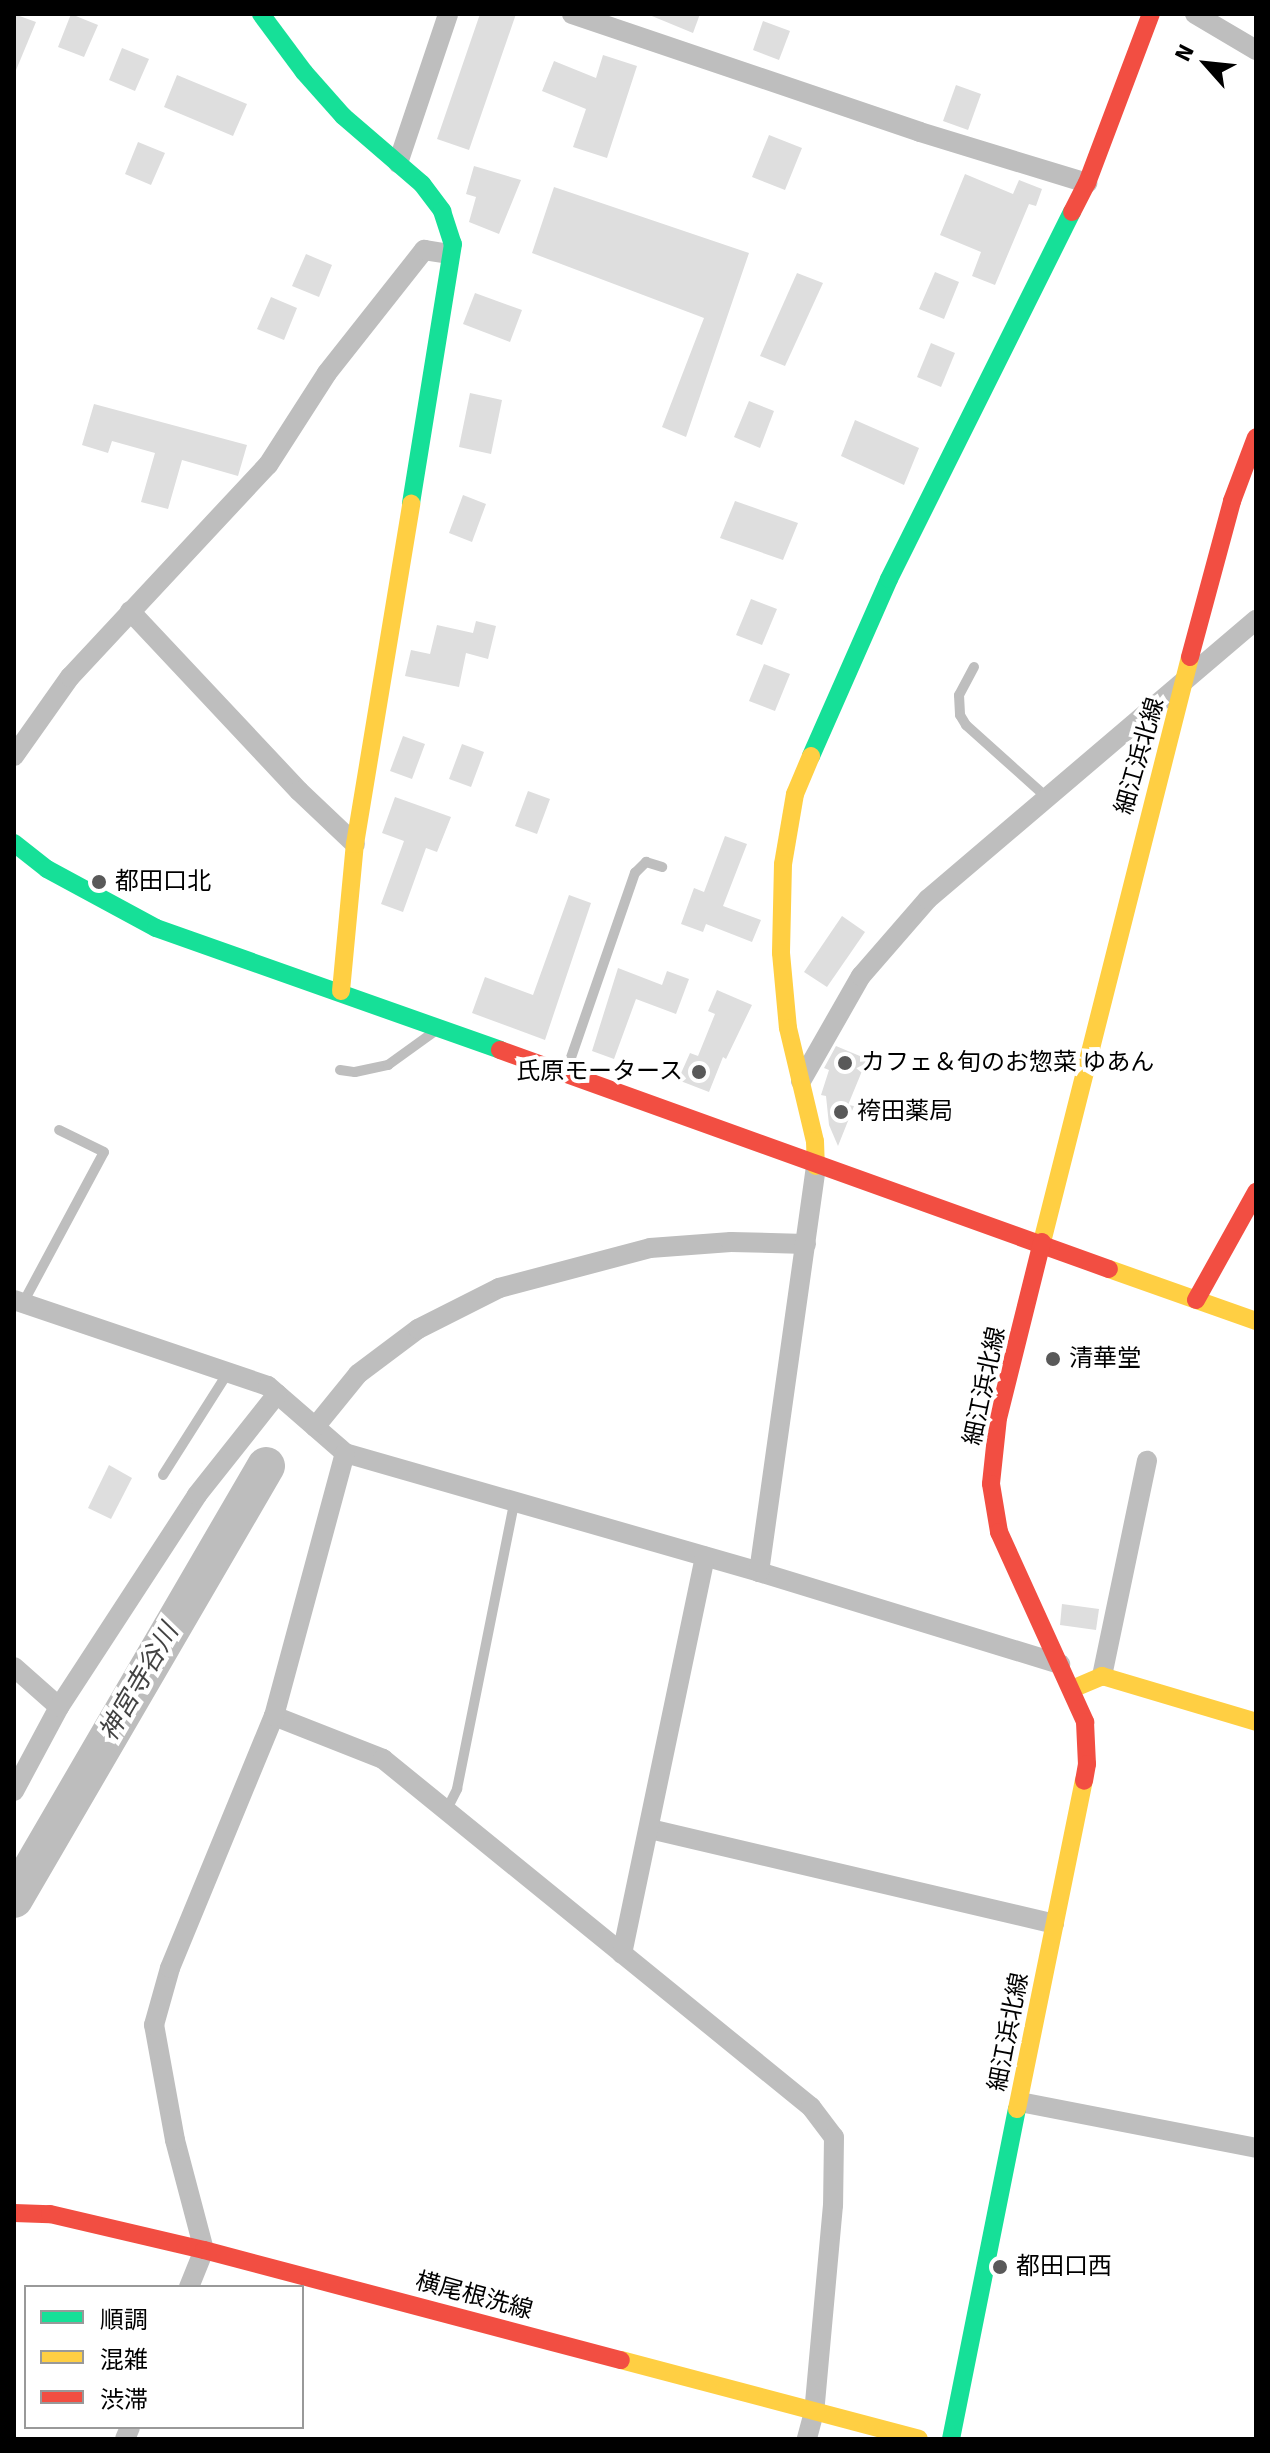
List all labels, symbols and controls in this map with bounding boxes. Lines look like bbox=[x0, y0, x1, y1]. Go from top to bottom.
north arrow bbox=[1166, 24, 1246, 104]
text: N bbox=[1169, 40, 1200, 66]
street label: 細江浜北線 bbox=[1110, 694, 1170, 818]
place label: 都田口北 bbox=[115, 868, 211, 896]
marker: 都田口北 bbox=[90, 873, 108, 891]
place label: カフェ＆旬のお惣菜 ゆあん bbox=[861, 1049, 1154, 1077]
marker: カフェ＆旬のお惣菜 ゆあん bbox=[836, 1054, 854, 1072]
place label: 氏原モータース bbox=[515, 1058, 683, 1086]
marker: 氏原モータース bbox=[690, 1063, 708, 1081]
place label: 袴田薬局 bbox=[857, 1098, 953, 1126]
marker: 袴田薬局 bbox=[832, 1103, 850, 1121]
street label: 細江浜北線 bbox=[958, 1324, 1012, 1448]
place label: 清華堂 bbox=[1069, 1345, 1141, 1373]
marker: 清華堂 bbox=[1044, 1350, 1062, 1368]
water label: 神宮寺谷川 bbox=[94, 1619, 186, 1747]
street label: 細江浜北線 bbox=[983, 1970, 1035, 2094]
place label: 都田口西 bbox=[1016, 2253, 1112, 2281]
marker: 都田口西 bbox=[991, 2258, 1009, 2276]
street label: 横尾根洗線 bbox=[412, 2267, 536, 2325]
legend bbox=[24, 2285, 304, 2429]
text: 順調 bbox=[100, 2305, 148, 2335]
text: 混雑 bbox=[100, 2345, 148, 2375]
text: 渋滞 bbox=[100, 2385, 148, 2415]

